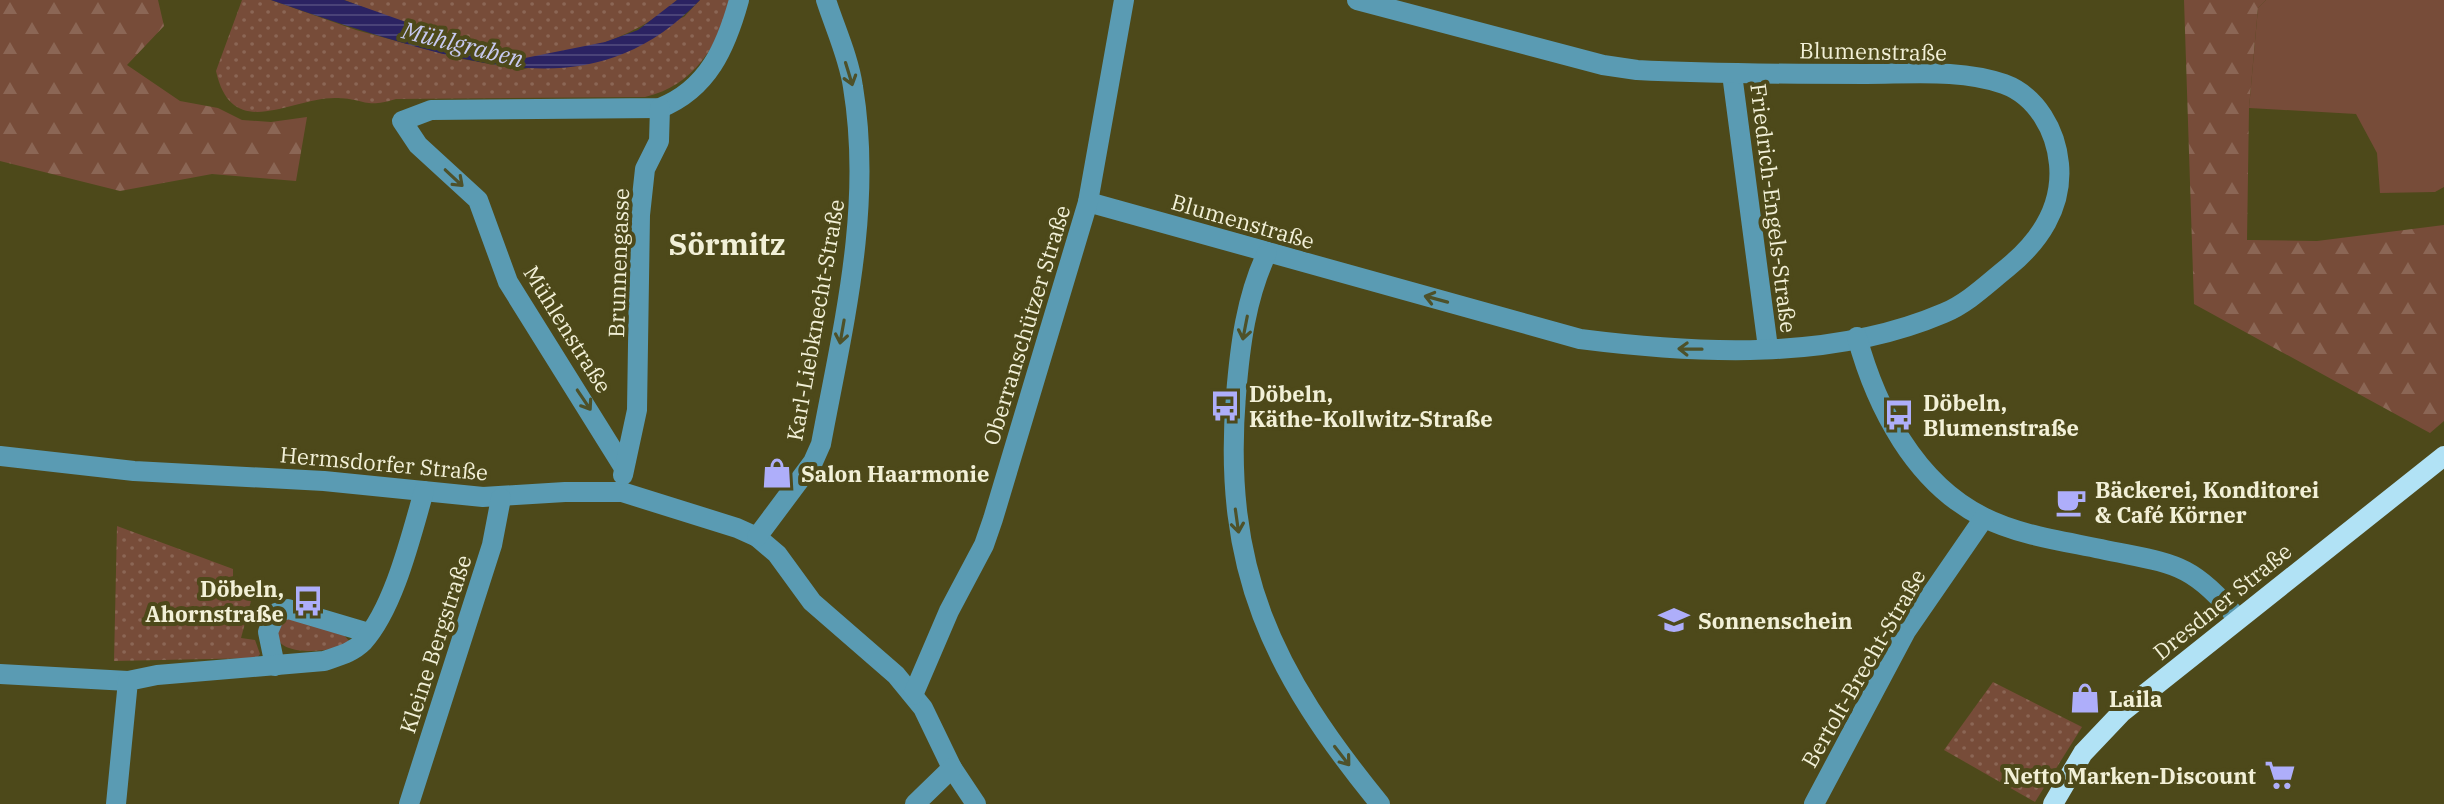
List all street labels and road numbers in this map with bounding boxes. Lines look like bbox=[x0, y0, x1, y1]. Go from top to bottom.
street label: Blumenstraße bbox=[1799, 35, 1947, 67]
street label: Friedrich-Engels-Straße bbox=[1744, 82, 1804, 334]
street label: Blumenstraße bbox=[1168, 187, 1318, 255]
street label: Brunnengasse bbox=[601, 188, 635, 338]
street label: Karl-Liebknecht-Straße bbox=[779, 197, 851, 443]
street label: Oberranschützer Straße bbox=[976, 201, 1076, 449]
street label: Mühlenstraße bbox=[517, 260, 619, 398]
street label: Hermsdorfer Straße bbox=[279, 439, 489, 487]
street label: Dresdner Straße bbox=[2147, 536, 2297, 666]
street label: Kleine Bergstraße bbox=[392, 551, 478, 737]
street label: Bertolt-Brecht-Straße bbox=[1794, 564, 1932, 772]

